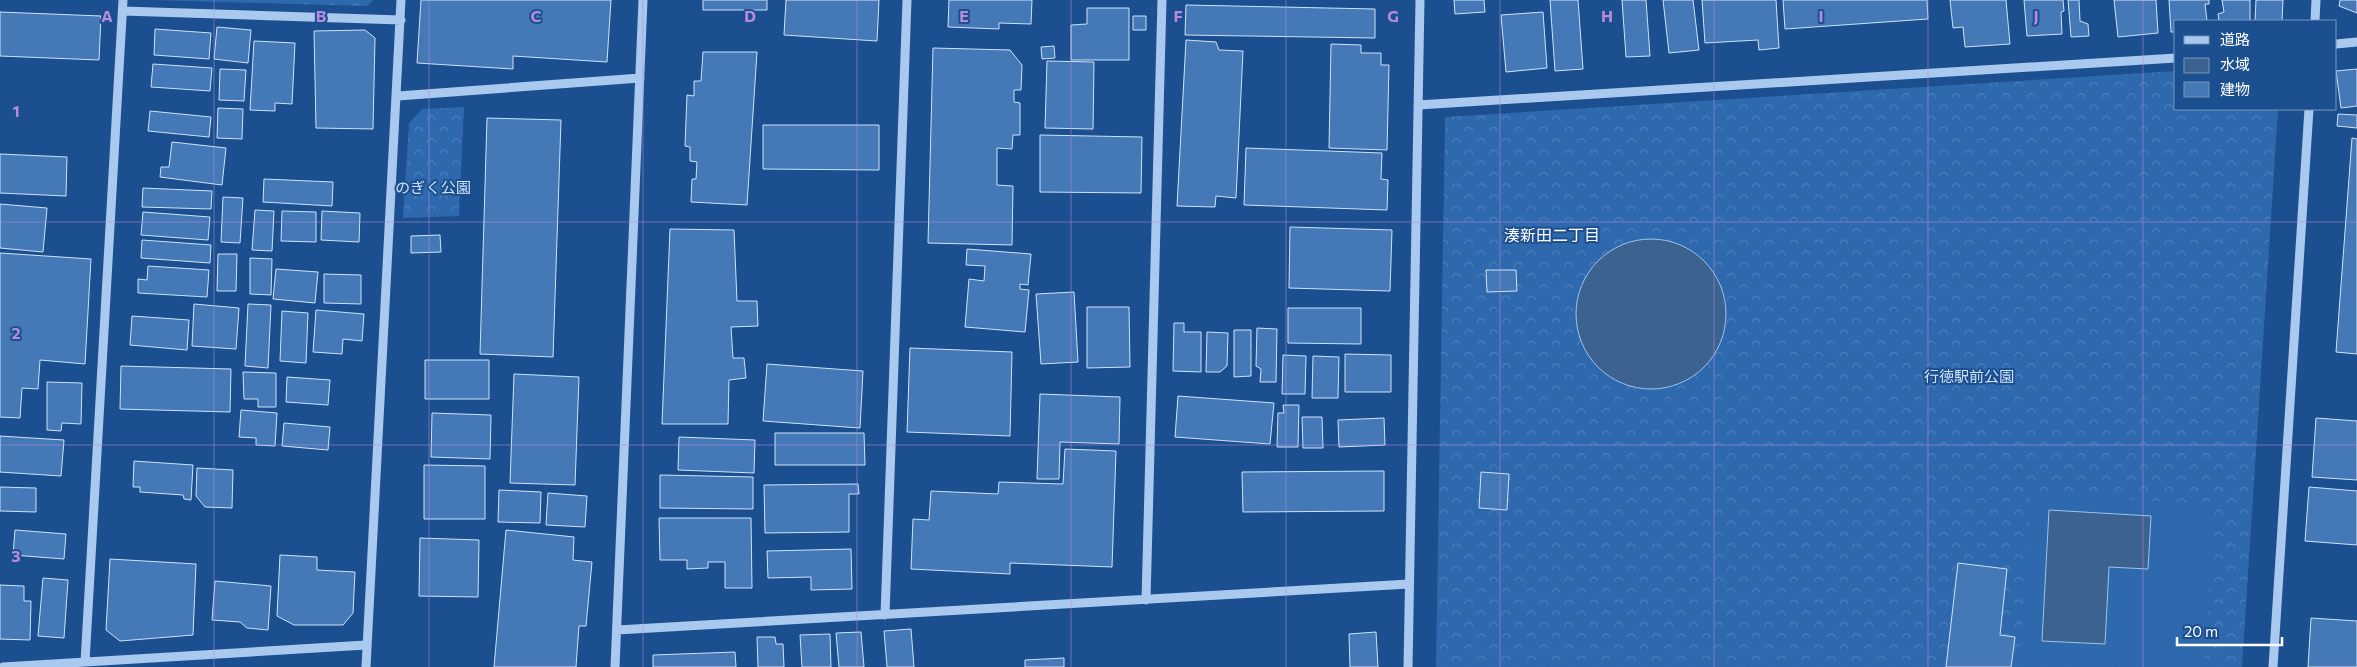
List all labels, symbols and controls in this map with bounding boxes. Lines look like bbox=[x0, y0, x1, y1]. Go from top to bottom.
text: A bbox=[101, 6, 113, 25]
text: B bbox=[316, 6, 327, 25]
text: C bbox=[531, 6, 542, 25]
text: D bbox=[744, 6, 756, 25]
text: E bbox=[959, 6, 969, 25]
text: F bbox=[1173, 6, 1183, 25]
text: G bbox=[1387, 6, 1399, 25]
text: H bbox=[1601, 6, 1613, 25]
text: I bbox=[1818, 6, 1824, 25]
text: J bbox=[2033, 6, 2039, 25]
legend bbox=[2174, 20, 2337, 110]
text: 道路 bbox=[2220, 30, 2250, 48]
text: 水域 bbox=[2220, 55, 2250, 73]
text: 建物 bbox=[2220, 80, 2250, 98]
text: 1 bbox=[12, 101, 20, 120]
park label: のぎく公園 bbox=[395, 178, 471, 196]
district label: 湊新田二丁目 bbox=[1504, 225, 1600, 244]
text: 2 bbox=[11, 323, 21, 342]
park label: 行徳駅前公園 bbox=[1924, 367, 2014, 385]
text: 3 bbox=[11, 546, 21, 565]
scale bar bbox=[2177, 614, 2282, 646]
text: 20 m bbox=[2184, 622, 2218, 640]

